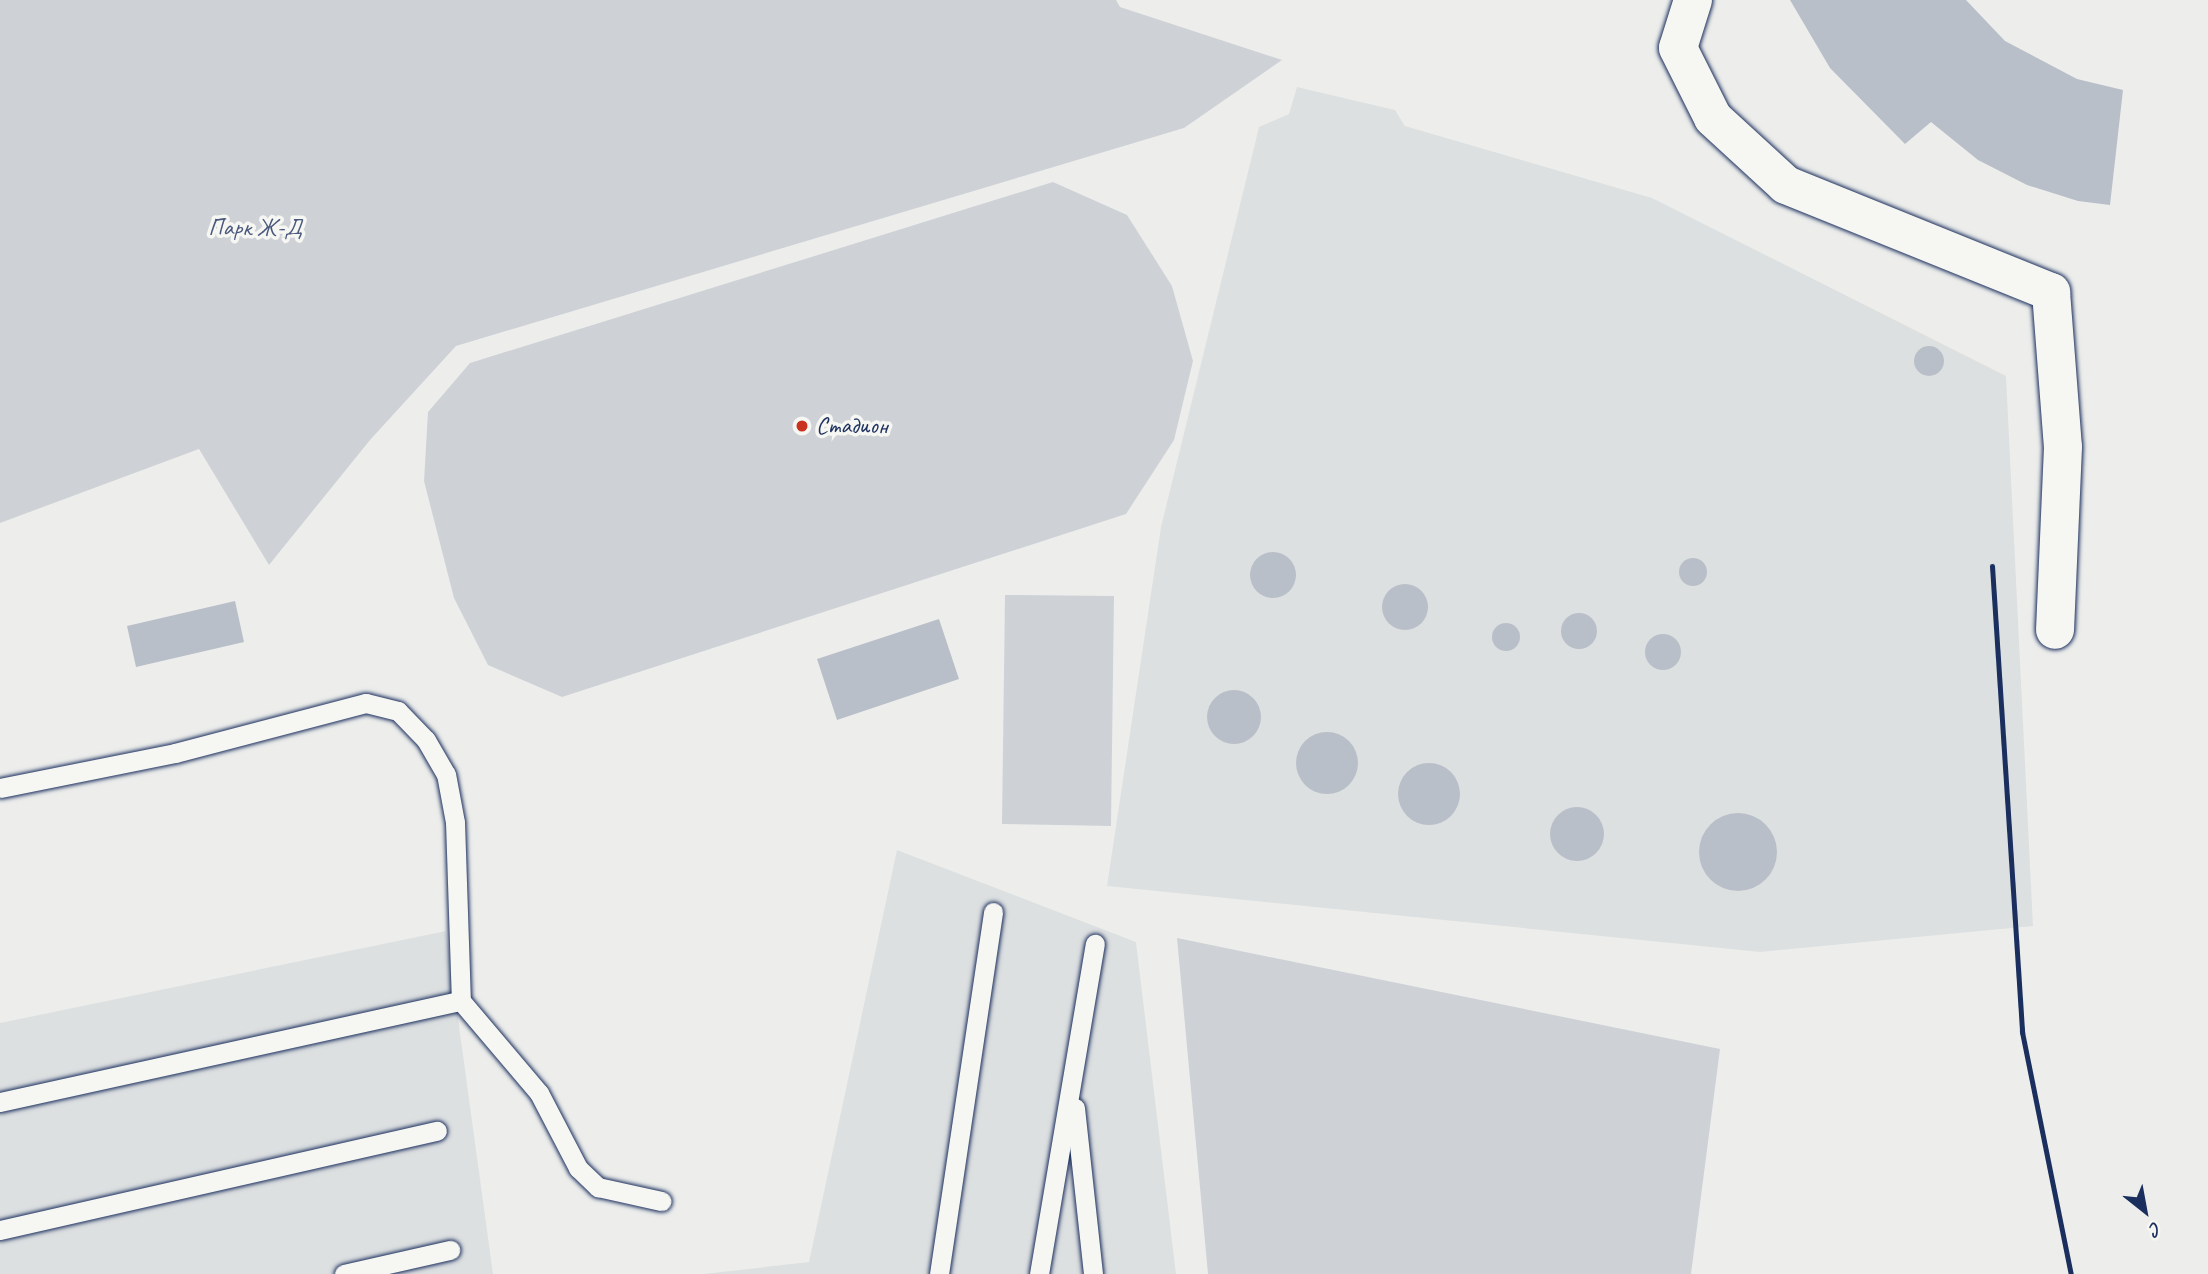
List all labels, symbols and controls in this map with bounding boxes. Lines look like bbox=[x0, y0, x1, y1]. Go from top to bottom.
park label: Парк Ж-Д bbox=[208, 214, 302, 242]
place label: Стадион bbox=[816, 412, 888, 440]
marker: Стадион bbox=[794, 418, 810, 434]
north arrow bbox=[2110, 1176, 2180, 1246]
text: С bbox=[2146, 1216, 2166, 1242]

